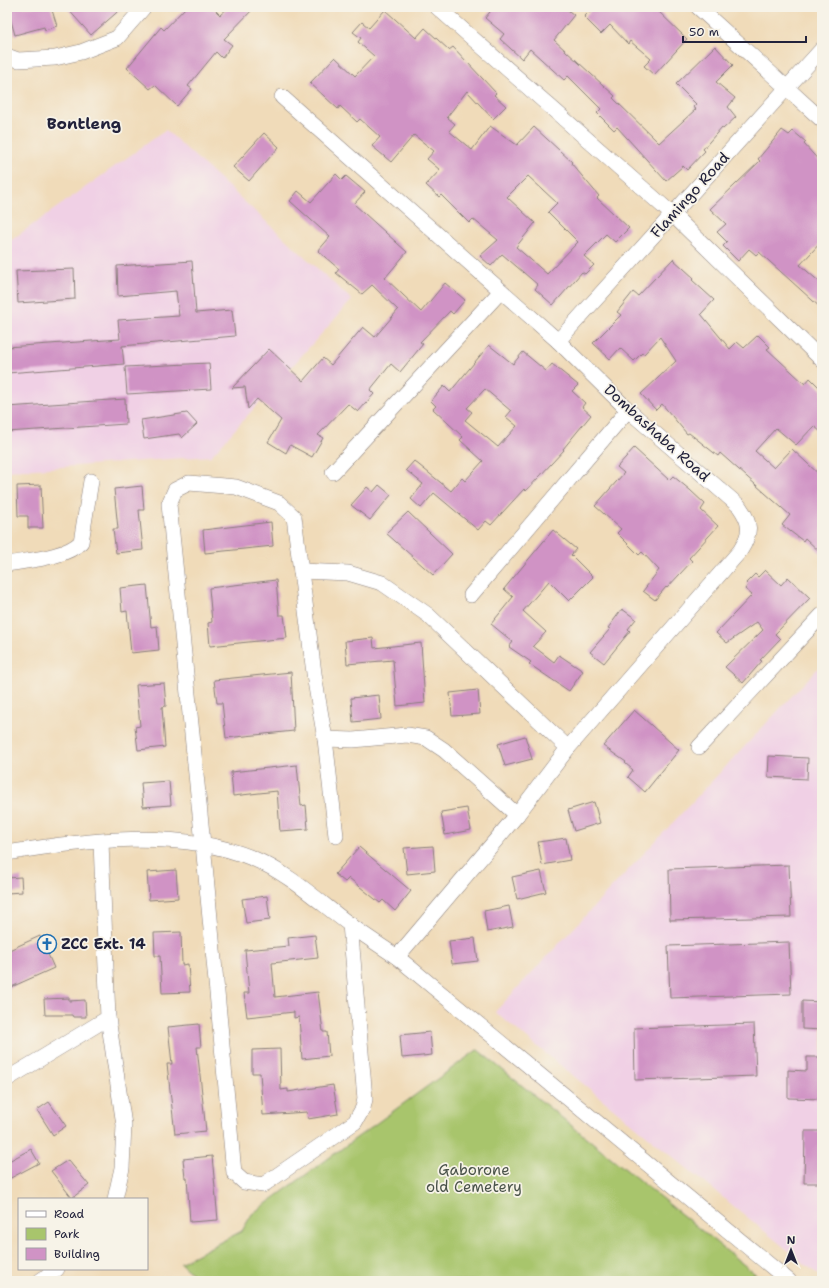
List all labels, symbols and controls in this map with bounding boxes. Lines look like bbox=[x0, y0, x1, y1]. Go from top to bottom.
scale bar bbox=[683, 18, 806, 44]
text: 50 m bbox=[689, 24, 719, 40]
district label: Bontleng bbox=[47, 113, 121, 134]
street label: Flamingo Road bbox=[646, 148, 734, 242]
street label: Dombashaba Road bbox=[600, 380, 715, 486]
church icon: ZCC Ext. 14 bbox=[36, 933, 58, 955]
place label: ZCC Ext. 14 bbox=[61, 934, 146, 954]
park label: Gaborone old Cemetery bbox=[426, 1160, 522, 1197]
legend bbox=[18, 1198, 148, 1270]
text: Road bbox=[54, 1206, 85, 1222]
text: Park bbox=[54, 1226, 80, 1242]
north arrow bbox=[771, 1230, 811, 1270]
text: N bbox=[787, 1233, 796, 1248]
text: Building bbox=[54, 1246, 100, 1262]

